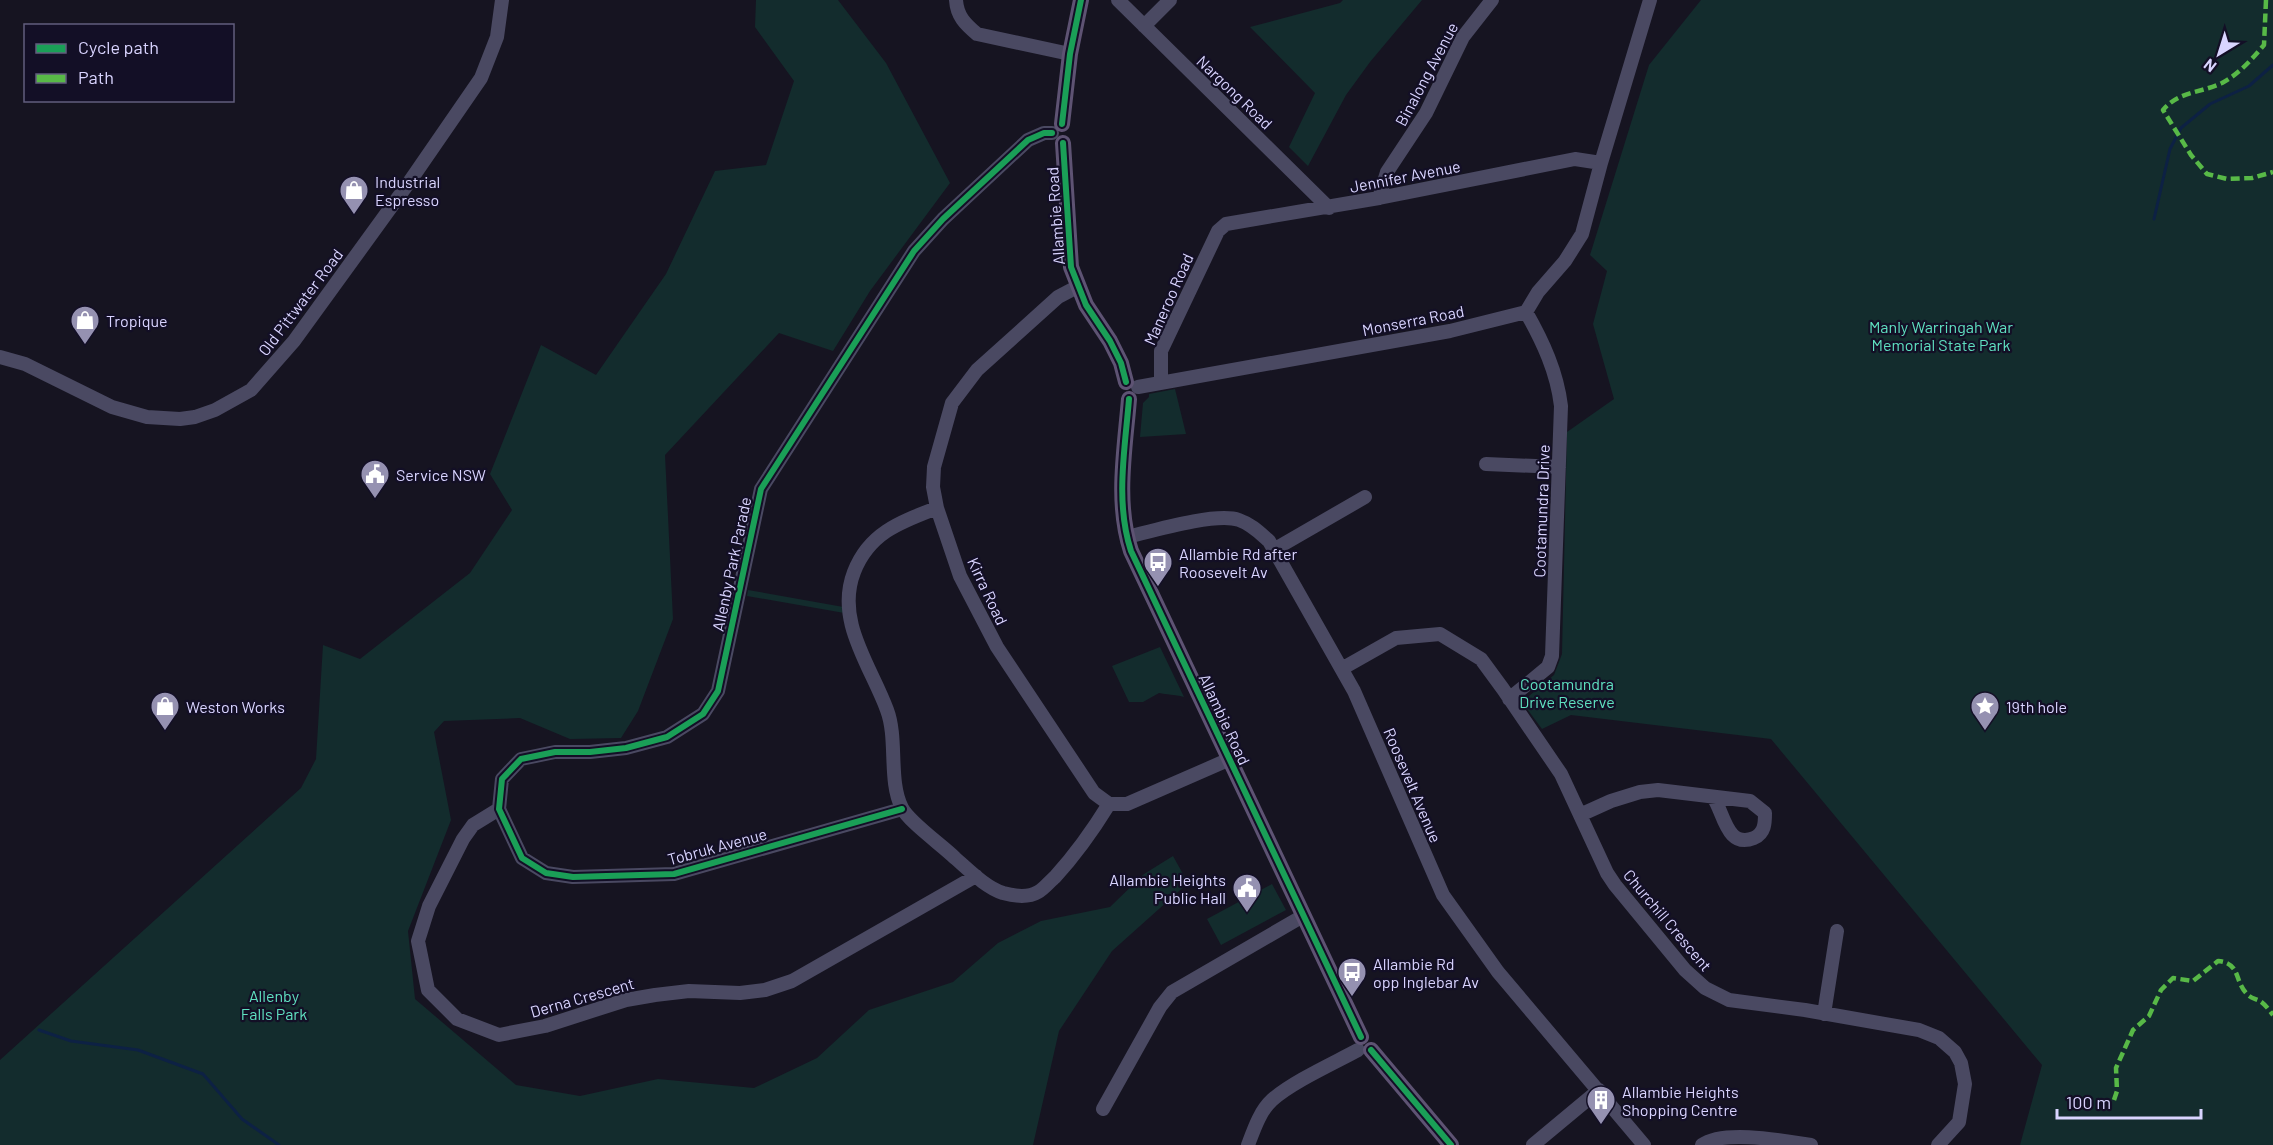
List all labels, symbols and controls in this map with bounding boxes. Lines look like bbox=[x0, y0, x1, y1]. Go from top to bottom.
street label: Binalong Avenue bbox=[1391, 19, 1461, 129]
legend bbox=[24, 24, 234, 102]
north arrow bbox=[2189, 24, 2249, 84]
text: Cycle path bbox=[78, 36, 159, 58]
street label: Nargong Road bbox=[1193, 51, 1277, 133]
text: N bbox=[2199, 55, 2219, 77]
text: Path bbox=[78, 66, 114, 88]
street label: Jennifer Avenue bbox=[1348, 156, 1462, 196]
street label: Allambie Road bbox=[1042, 166, 1068, 266]
place label: Industrial Espresso bbox=[375, 172, 440, 209]
shop icon: Industrial Espresso bbox=[338, 174, 370, 216]
street label: Old Pittwater Road bbox=[254, 245, 346, 359]
street label: Maneroo Road bbox=[1139, 250, 1197, 348]
street label: Monserra Road bbox=[1360, 301, 1466, 339]
shop icon: Tropique bbox=[69, 304, 101, 346]
place label: Tropique bbox=[106, 311, 168, 330]
park label: Manly Warringah War Memorial State Park bbox=[1869, 317, 2013, 354]
street label: Cootamundra Drive bbox=[1529, 444, 1553, 578]
public building icon: Service NSW bbox=[359, 458, 391, 500]
place label: Service NSW bbox=[396, 465, 486, 484]
street label: Allenby Park Parade bbox=[707, 495, 755, 633]
place label: Allambie Rd after Roosevelt Av bbox=[1179, 544, 1298, 581]
bus stop icon: Allambie Rd after Roosevelt Av bbox=[1142, 546, 1174, 588]
street label: Kirra Road bbox=[964, 554, 1012, 628]
street label: Allambie Road bbox=[1196, 670, 1254, 768]
park label: Cootamundra Drive Reserve bbox=[1519, 674, 1615, 711]
shop icon: Weston Works bbox=[149, 690, 181, 732]
place icon: 19th hole bbox=[1969, 690, 2001, 732]
place label: Weston Works bbox=[186, 697, 285, 716]
place label: 19th hole bbox=[2006, 697, 2067, 716]
street label: Roosevelt Avenue bbox=[1380, 725, 1446, 845]
street label: Tobruk Avenue bbox=[665, 824, 769, 868]
street label: Churchill Crescent bbox=[1620, 865, 1716, 975]
place label: Allambie Heights Public Hall bbox=[1109, 870, 1226, 907]
public building icon: Allambie Heights Public Hall bbox=[1231, 872, 1263, 914]
place label: Allambie Rd opp Inglebar Av bbox=[1373, 954, 1479, 991]
bus stop icon: Allambie Rd opp Inglebar Av bbox=[1336, 956, 1368, 998]
street label: Derna Crescent bbox=[528, 973, 636, 1021]
park label: Allenby Falls Park bbox=[241, 986, 307, 1023]
place label: Allambie Heights Shopping Centre bbox=[1622, 1082, 1739, 1119]
scale bar bbox=[2057, 1082, 2201, 1120]
building icon: Allambie Heights Shopping Centre bbox=[1585, 1084, 1617, 1126]
text: 100 m bbox=[2066, 1091, 2111, 1113]

